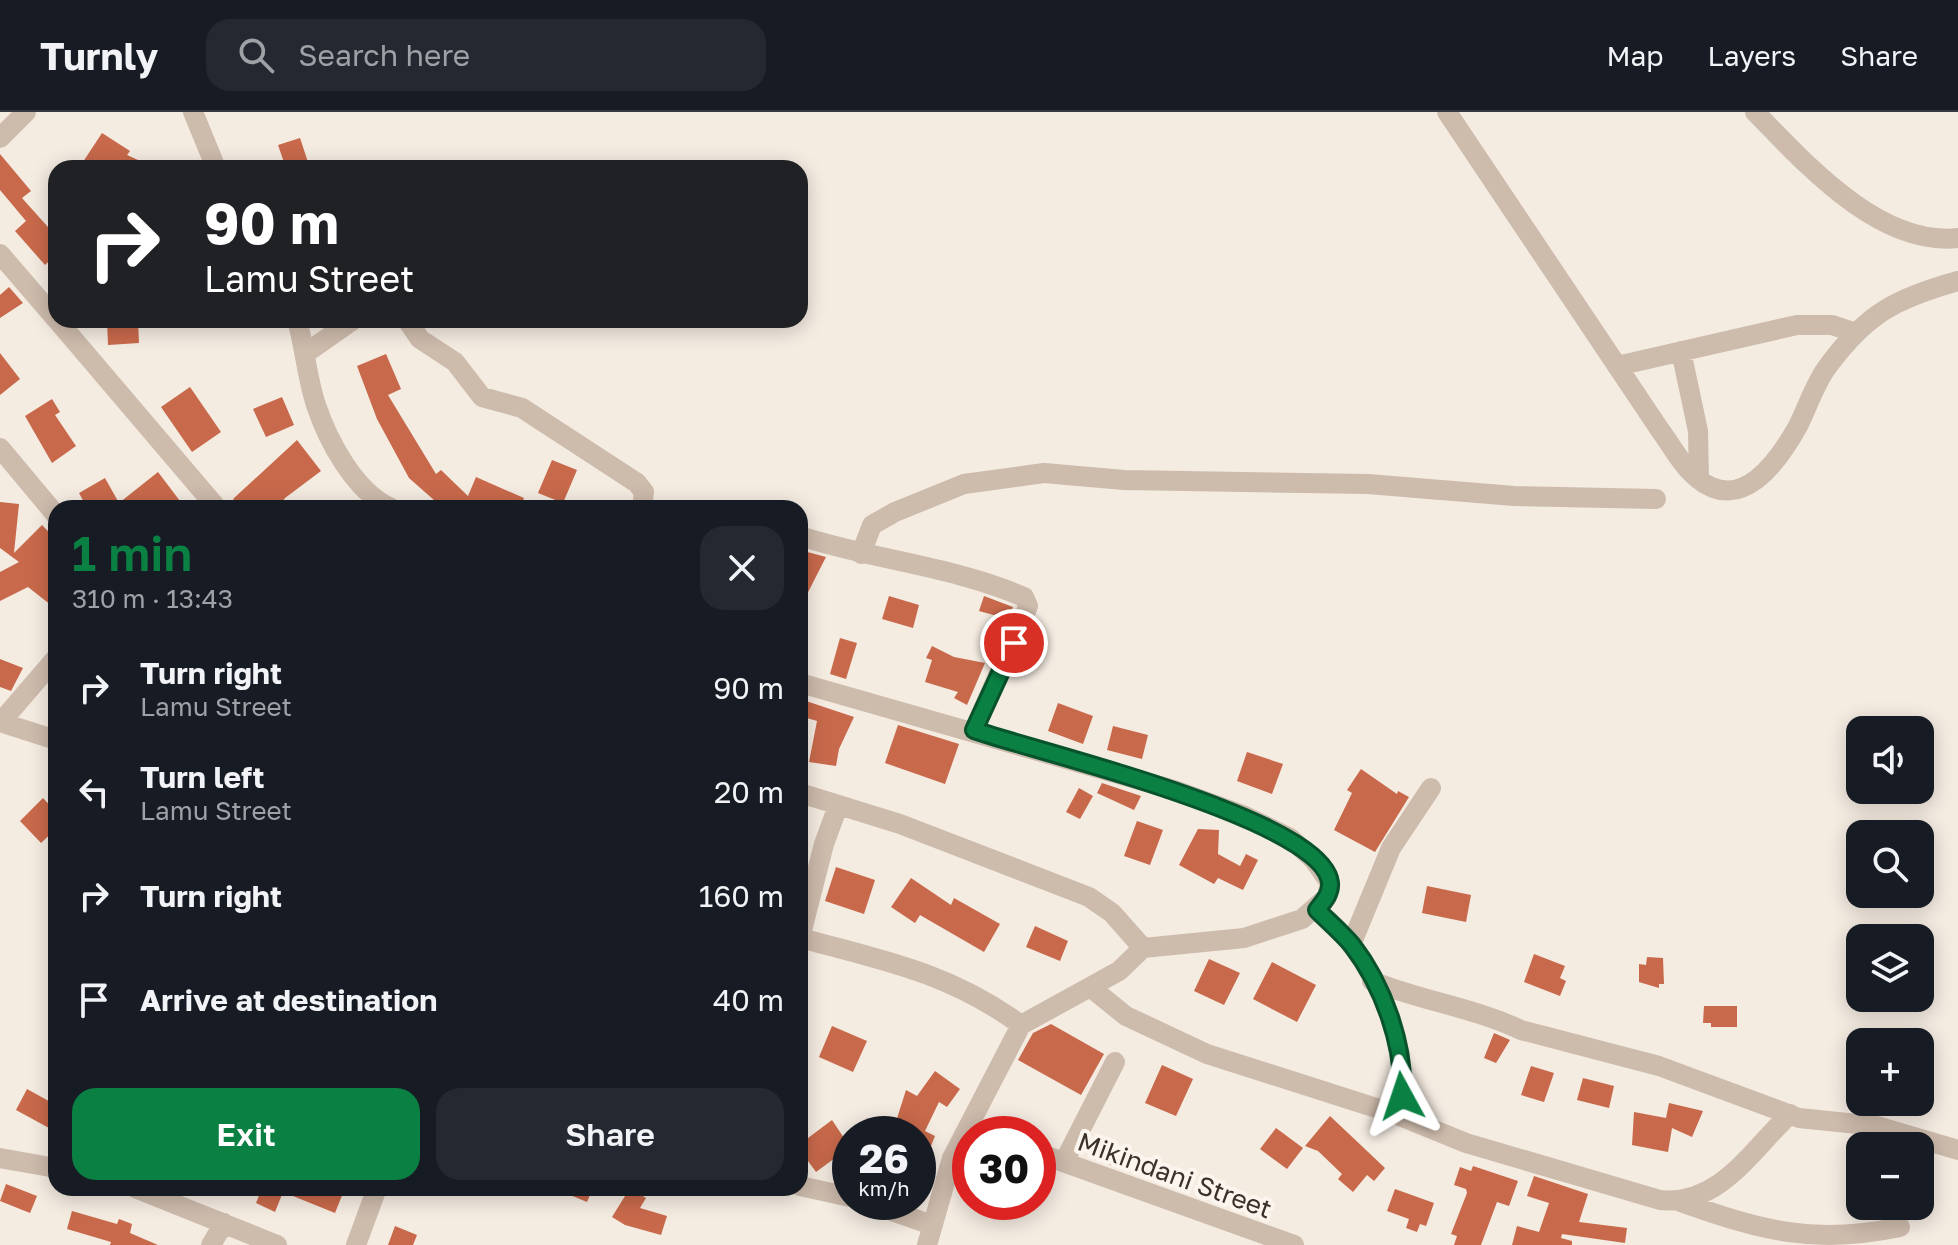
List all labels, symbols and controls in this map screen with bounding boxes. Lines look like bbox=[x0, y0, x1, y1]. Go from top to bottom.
search box bbox=[206, 19, 766, 91]
text: Turnly bbox=[40, 33, 158, 78]
icon: search bbox=[234, 33, 278, 77]
text: Search here bbox=[298, 37, 470, 73]
text: Map bbox=[1606, 39, 1664, 72]
text: Layers bbox=[1708, 39, 1796, 72]
text: Share bbox=[1840, 39, 1918, 72]
text: 90 m bbox=[204, 189, 339, 256]
icon: right bbox=[72, 192, 176, 296]
text: Lamu Street bbox=[204, 257, 414, 300]
text: 1 min bbox=[72, 524, 192, 582]
button: close bbox=[700, 526, 784, 610]
text: 310 m · 13:43 bbox=[72, 583, 233, 614]
pin bbox=[980, 609, 1048, 677]
icon: arrive bbox=[992, 621, 1036, 665]
text: Turn right bbox=[140, 655, 282, 691]
icon: right bbox=[72, 666, 116, 710]
text: 90 m bbox=[713, 670, 784, 706]
text: Lamu Street bbox=[140, 691, 292, 722]
map controls bbox=[1846, 716, 1934, 1220]
button: sound bbox=[1846, 716, 1934, 804]
text: Turn left bbox=[140, 759, 265, 795]
icon: left bbox=[72, 770, 116, 814]
text: 20 m bbox=[714, 774, 784, 810]
text: Lamu Street bbox=[140, 795, 292, 826]
button: search bbox=[1846, 820, 1934, 908]
icon: right bbox=[72, 874, 116, 918]
text: Turn right bbox=[140, 878, 282, 914]
text: 160 m bbox=[699, 878, 784, 914]
button: layers bbox=[1846, 924, 1934, 1012]
icon: arrive bbox=[72, 978, 116, 1022]
text: Arrive at destination bbox=[140, 982, 437, 1018]
text: 40 m bbox=[713, 982, 784, 1018]
button: + bbox=[1846, 1028, 1934, 1116]
position arrow bbox=[1360, 1054, 1444, 1138]
button: Exit bbox=[72, 1088, 420, 1180]
button: Share bbox=[436, 1088, 784, 1180]
speed limit sign: 30 bbox=[952, 1116, 1056, 1220]
street label: Mikindani Street bbox=[1074, 1126, 1276, 1224]
button: − bbox=[1846, 1132, 1934, 1220]
text: 26 bbox=[859, 1134, 909, 1182]
text: km/h bbox=[859, 1176, 909, 1200]

